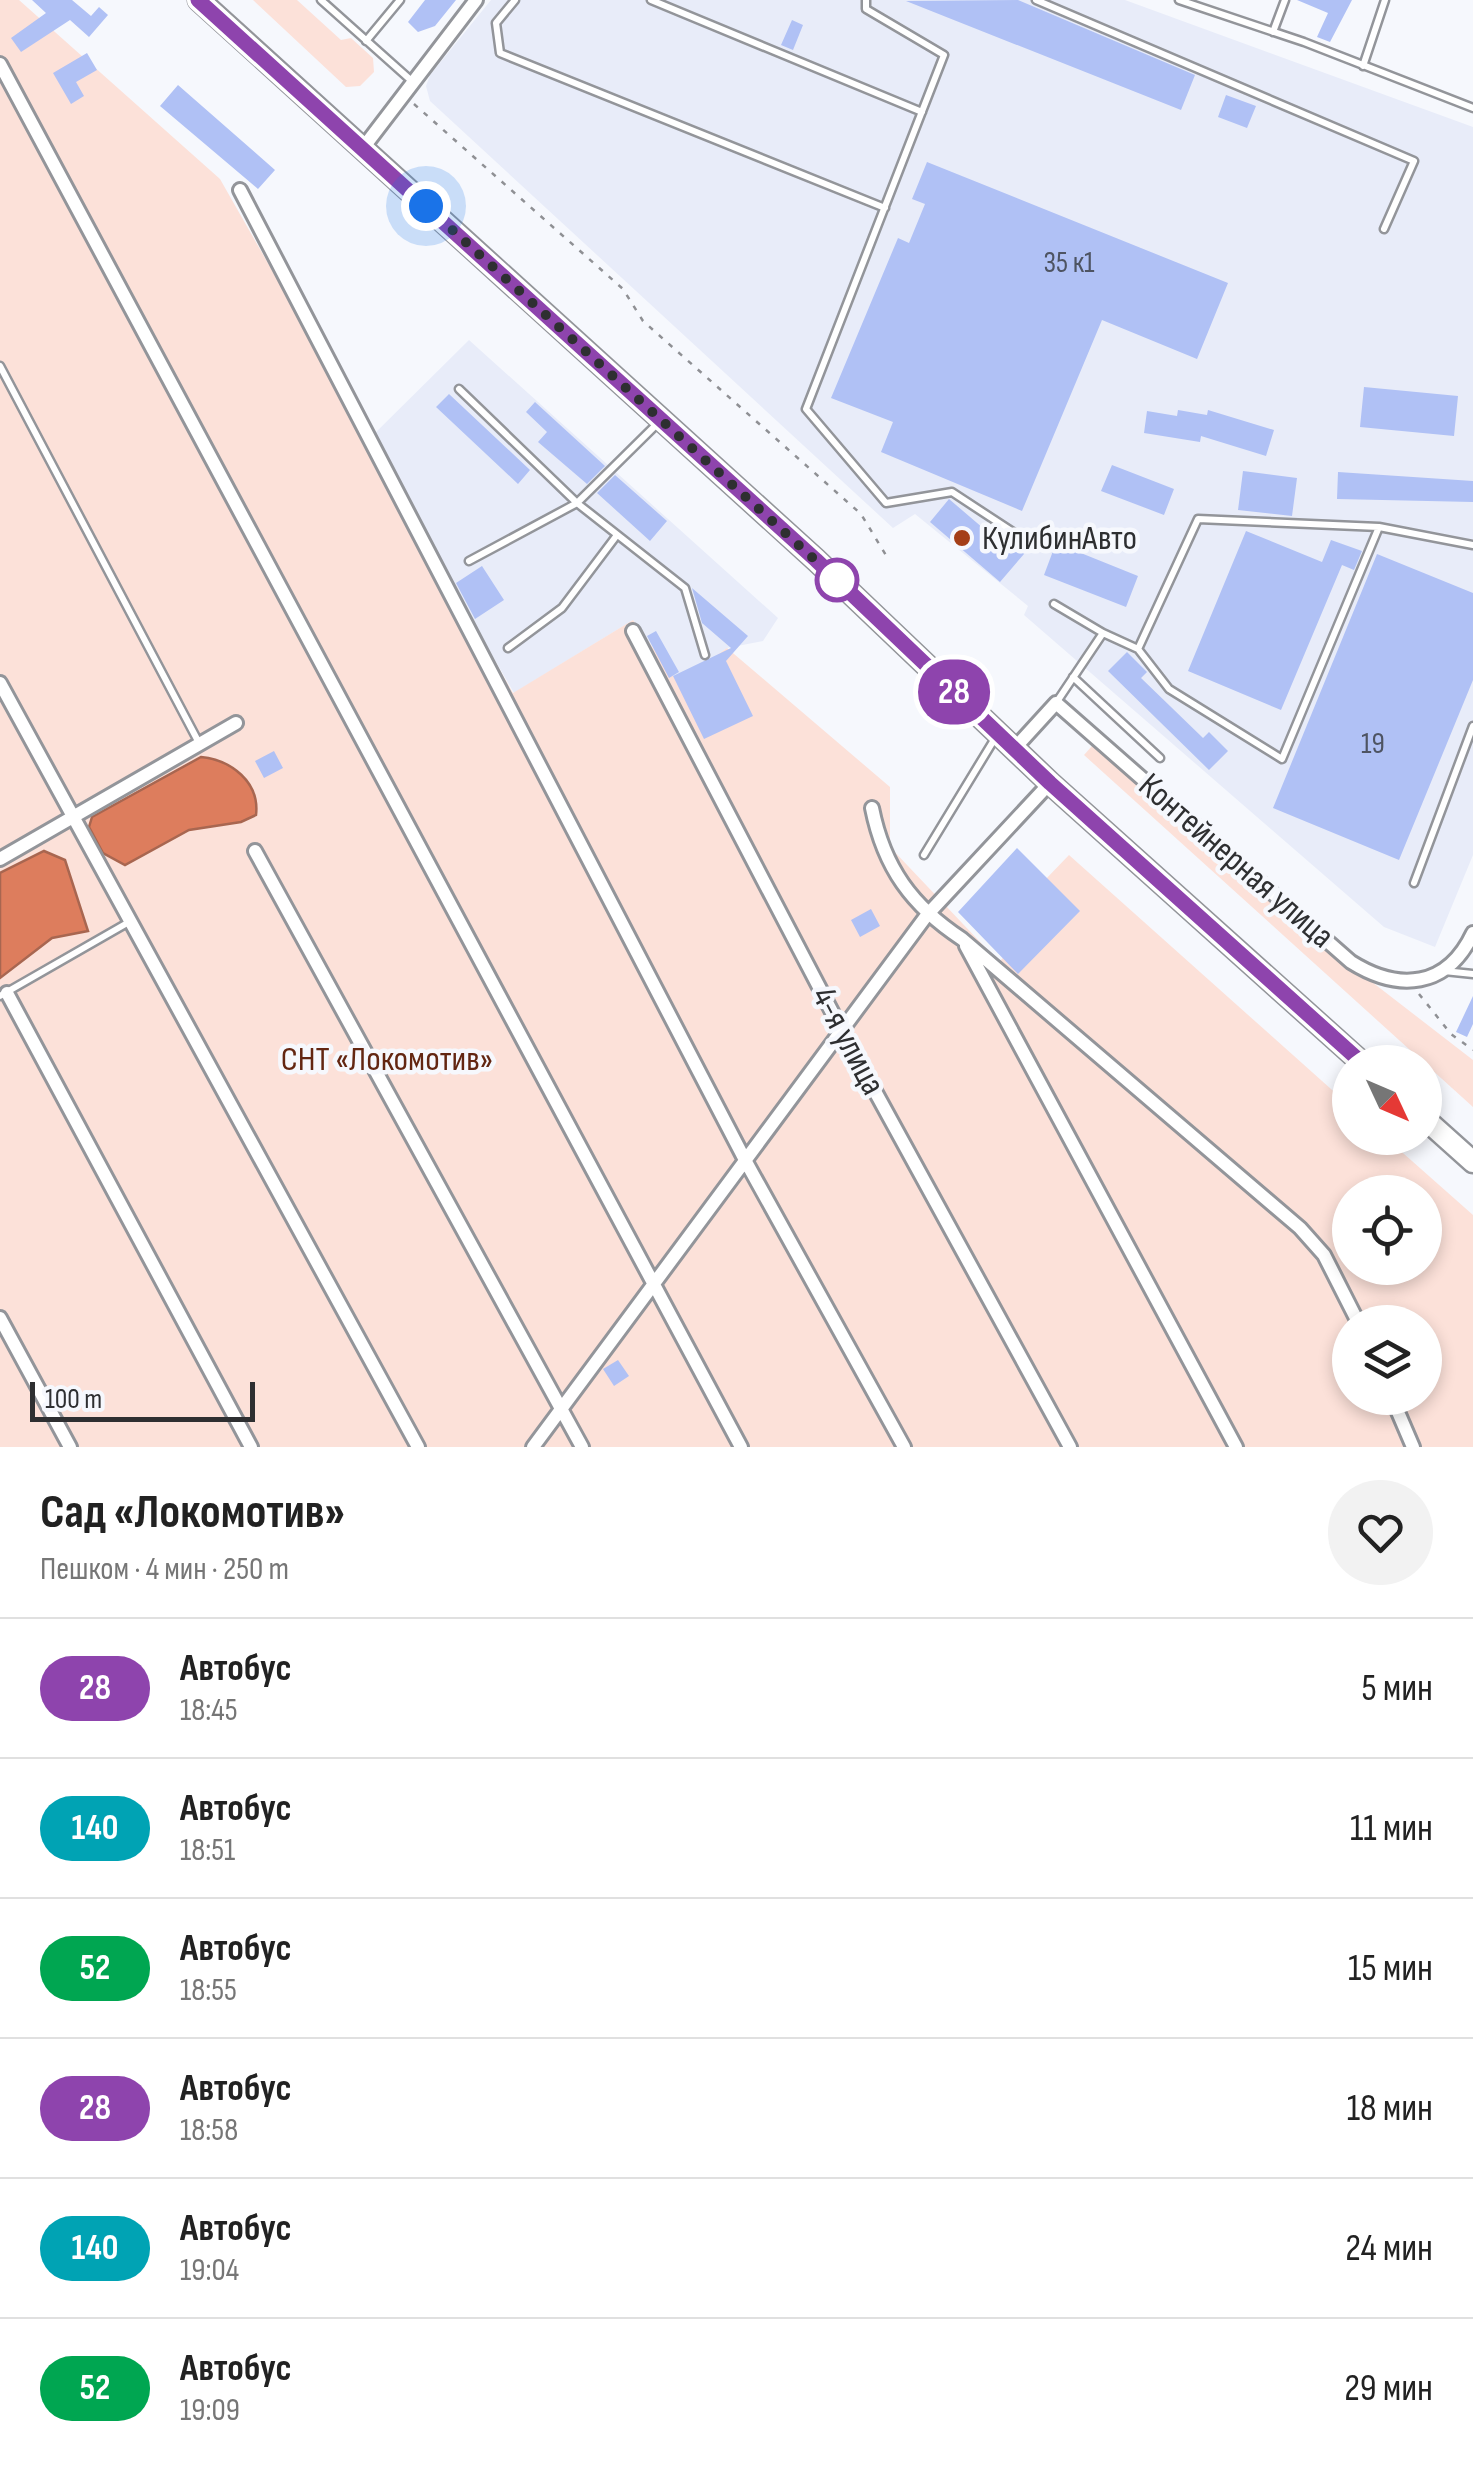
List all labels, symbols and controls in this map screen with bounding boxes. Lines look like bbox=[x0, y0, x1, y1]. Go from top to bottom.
your location bbox=[401, 181, 451, 231]
house number: 35 к1 bbox=[1043, 245, 1095, 281]
place label: КулибинАвто bbox=[982, 517, 1137, 560]
marker: КулибинАвто bbox=[951, 527, 973, 549]
unlabelled marker bbox=[816, 559, 858, 601]
line badge: 28 bbox=[909, 660, 999, 724]
text: 28 bbox=[938, 671, 970, 714]
house number: 19 bbox=[1361, 726, 1385, 762]
street label: Контейнерная улица bbox=[1129, 764, 1343, 958]
street label: 4-я улица bbox=[802, 980, 894, 1102]
park label: СНТ «Локомотив» bbox=[281, 1038, 493, 1081]
north arrow bbox=[1332, 1045, 1442, 1155]
map controls bbox=[1332, 1045, 1442, 1415]
button: locate bbox=[1332, 1175, 1442, 1285]
button: layers bbox=[1332, 1305, 1442, 1415]
scale bar bbox=[30, 1377, 255, 1422]
text: 100 m bbox=[45, 1383, 102, 1416]
button: heart bbox=[1328, 1480, 1433, 1585]
text: Сад «Локомотив» bbox=[40, 1484, 345, 1541]
text: Пешком · 4 мин · 250 m bbox=[40, 1550, 289, 1589]
text: Автобус bbox=[180, 1646, 291, 1691]
text: 5 мин bbox=[1361, 1666, 1433, 1711]
text: 28 bbox=[79, 1667, 111, 1710]
text: 18:45 bbox=[180, 1691, 238, 1730]
text: Автобус bbox=[180, 1786, 291, 1831]
text: 11 мин bbox=[1350, 1806, 1433, 1851]
text: 140 bbox=[72, 1807, 118, 1850]
text: 18:51 bbox=[180, 1831, 235, 1870]
text: Автобус bbox=[180, 1926, 291, 1971]
text: 15 мин bbox=[1348, 1946, 1433, 1991]
text: 52 bbox=[80, 1947, 110, 1990]
text: 18:55 bbox=[180, 1971, 237, 2010]
text: Автобус bbox=[180, 2066, 291, 2111]
text: 18 мин bbox=[1347, 2086, 1433, 2131]
text: 28 bbox=[79, 2087, 111, 2130]
text: 18:58 bbox=[180, 2111, 238, 2150]
text: Автобус bbox=[180, 2206, 291, 2251]
text: 24 мин bbox=[1345, 2226, 1433, 2271]
text: 140 bbox=[72, 2227, 118, 2270]
text: 19:04 bbox=[180, 2251, 239, 2290]
text: Автобус bbox=[180, 2346, 291, 2391]
text: 29 мин bbox=[1344, 2366, 1433, 2411]
text: 52 bbox=[80, 2367, 110, 2410]
text: 19:09 bbox=[180, 2391, 240, 2430]

